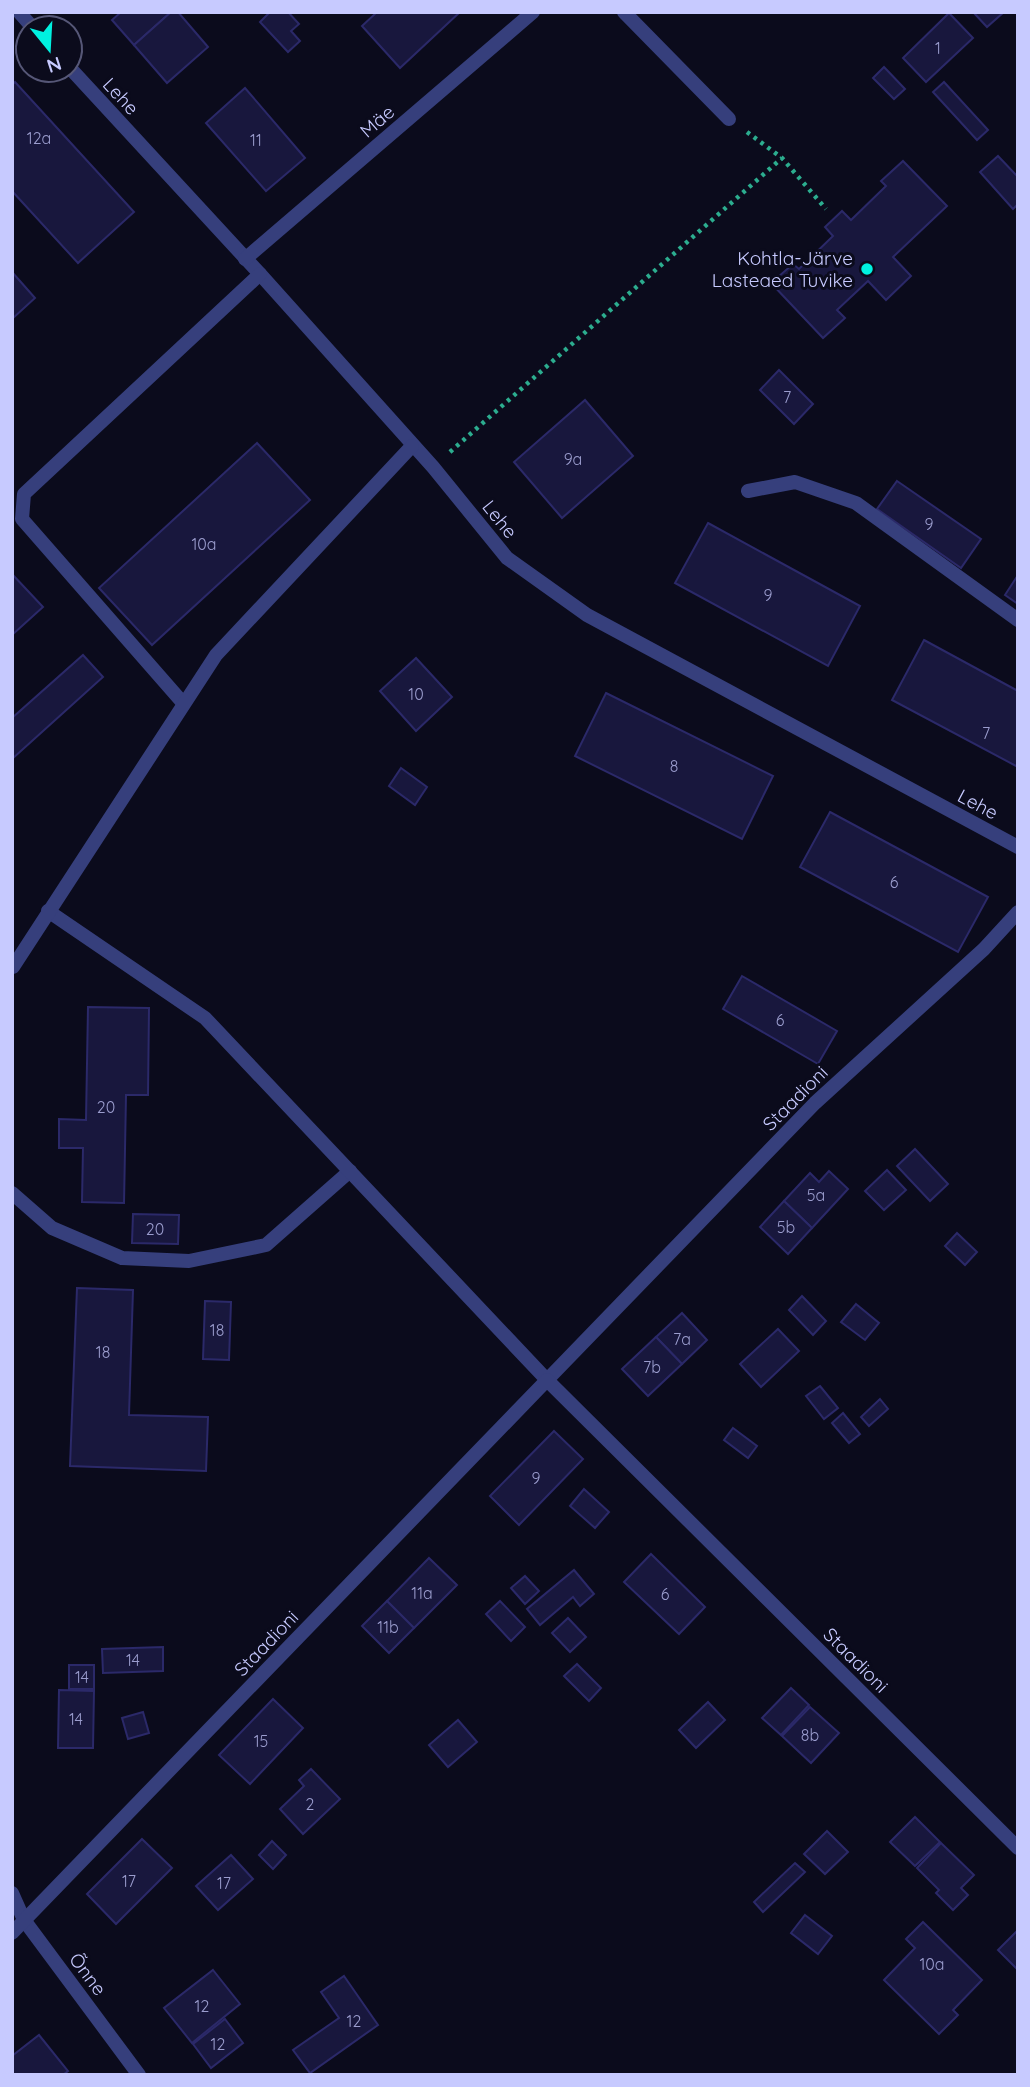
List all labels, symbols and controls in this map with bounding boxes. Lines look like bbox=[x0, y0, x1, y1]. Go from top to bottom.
north arrow bbox=[14, 14, 84, 84]
house number: 1 bbox=[935, 38, 941, 58]
text: N bbox=[44, 52, 65, 79]
street label: Lehe bbox=[98, 72, 144, 120]
street label: Mäe bbox=[355, 99, 399, 143]
house number: 12a bbox=[27, 128, 51, 148]
house number: 11 bbox=[250, 130, 262, 150]
place label: Kohtla-Järve Lasteaed Tuvike bbox=[712, 246, 853, 292]
marker: Kohtla-Järve Lasteaed Tuvike bbox=[859, 261, 875, 277]
house number: 7 bbox=[783, 387, 791, 407]
house number: 9a bbox=[564, 449, 582, 469]
street label: Lehe bbox=[477, 495, 523, 543]
house number: 9 bbox=[925, 514, 934, 534]
house number: 10a bbox=[191, 534, 217, 554]
house number: 9 bbox=[764, 585, 773, 605]
house number: 10 bbox=[408, 684, 424, 704]
house number: 7 bbox=[982, 723, 990, 743]
house number: 8 bbox=[670, 756, 678, 776]
street label: Lehe bbox=[954, 783, 1002, 825]
house number: 6 bbox=[890, 872, 899, 892]
house number: 6 bbox=[776, 1010, 785, 1030]
street label: Staadioni bbox=[757, 1060, 833, 1136]
house number: 20 bbox=[97, 1097, 115, 1117]
house number: 5a bbox=[807, 1185, 825, 1205]
house number: 5b bbox=[777, 1217, 795, 1237]
house number: 20 bbox=[146, 1219, 164, 1239]
house number: 18 bbox=[210, 1320, 224, 1340]
house number: 7a bbox=[673, 1329, 691, 1349]
house number: 18 bbox=[96, 1342, 110, 1362]
house number: 7b bbox=[643, 1357, 661, 1377]
house number: 9 bbox=[532, 1468, 541, 1488]
house number: 11a bbox=[411, 1583, 433, 1603]
house number: 6 bbox=[661, 1584, 670, 1604]
street label: Staadioni bbox=[229, 1605, 303, 1681]
house number: 11b bbox=[377, 1617, 399, 1637]
street label: Staadioni bbox=[818, 1622, 894, 1698]
house number: 14 bbox=[126, 1650, 140, 1670]
house number: 14 bbox=[75, 1667, 89, 1687]
house number: 14 bbox=[69, 1709, 83, 1729]
house number: 8b bbox=[801, 1725, 819, 1745]
house number: 15 bbox=[254, 1731, 268, 1751]
house number: 2 bbox=[306, 1794, 315, 1814]
house number: 17 bbox=[122, 1871, 136, 1891]
house number: 17 bbox=[217, 1873, 231, 1893]
street label: Õnne bbox=[64, 1948, 112, 2000]
house number: 10a bbox=[919, 1954, 945, 1974]
house number: 12 bbox=[195, 1996, 210, 2016]
house number: 12 bbox=[347, 2011, 362, 2031]
house number: 12 bbox=[211, 2034, 226, 2054]

